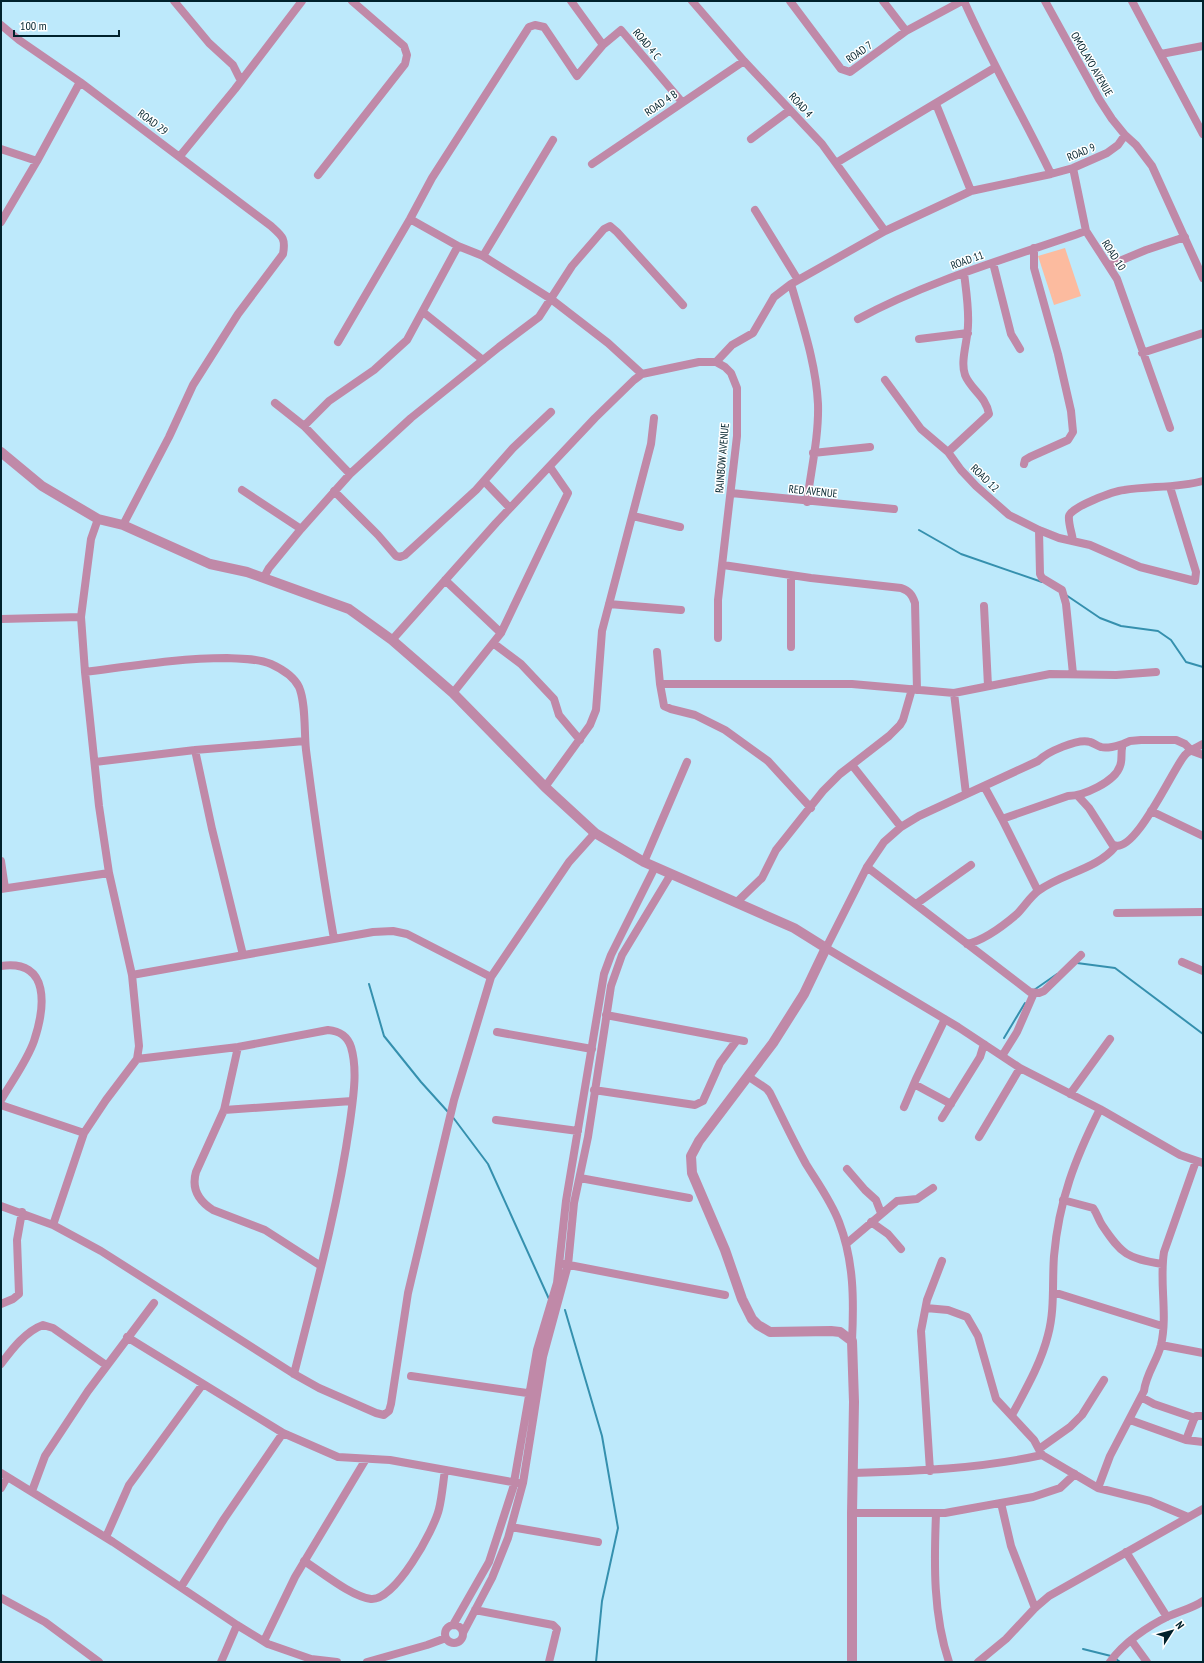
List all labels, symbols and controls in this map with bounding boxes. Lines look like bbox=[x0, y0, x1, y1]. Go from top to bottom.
scale bar bbox=[14, 12, 119, 38]
text: 100 m bbox=[20, 18, 47, 33]
street label: ROAD 4 C bbox=[630, 26, 664, 62]
street label: OMOLAYO AVENUE bbox=[1068, 29, 1116, 99]
street label: ROAD 7 bbox=[843, 38, 875, 66]
street label: ROAD 4 B bbox=[642, 87, 680, 119]
street label: ROAD 4 bbox=[786, 90, 816, 120]
street label: ROAD 29 bbox=[135, 106, 171, 138]
street label: ROAD 9 bbox=[1065, 140, 1097, 164]
street label: ROAD 10 bbox=[1099, 237, 1129, 273]
street label: ROAD 11 bbox=[949, 248, 985, 272]
street label: RAINBOW AVENUE bbox=[712, 422, 732, 493]
street label: ROAD 12 bbox=[968, 461, 1002, 495]
street label: RED AVENUE bbox=[788, 481, 838, 501]
north arrow bbox=[1152, 1611, 1192, 1651]
text: N bbox=[1173, 1619, 1188, 1632]

